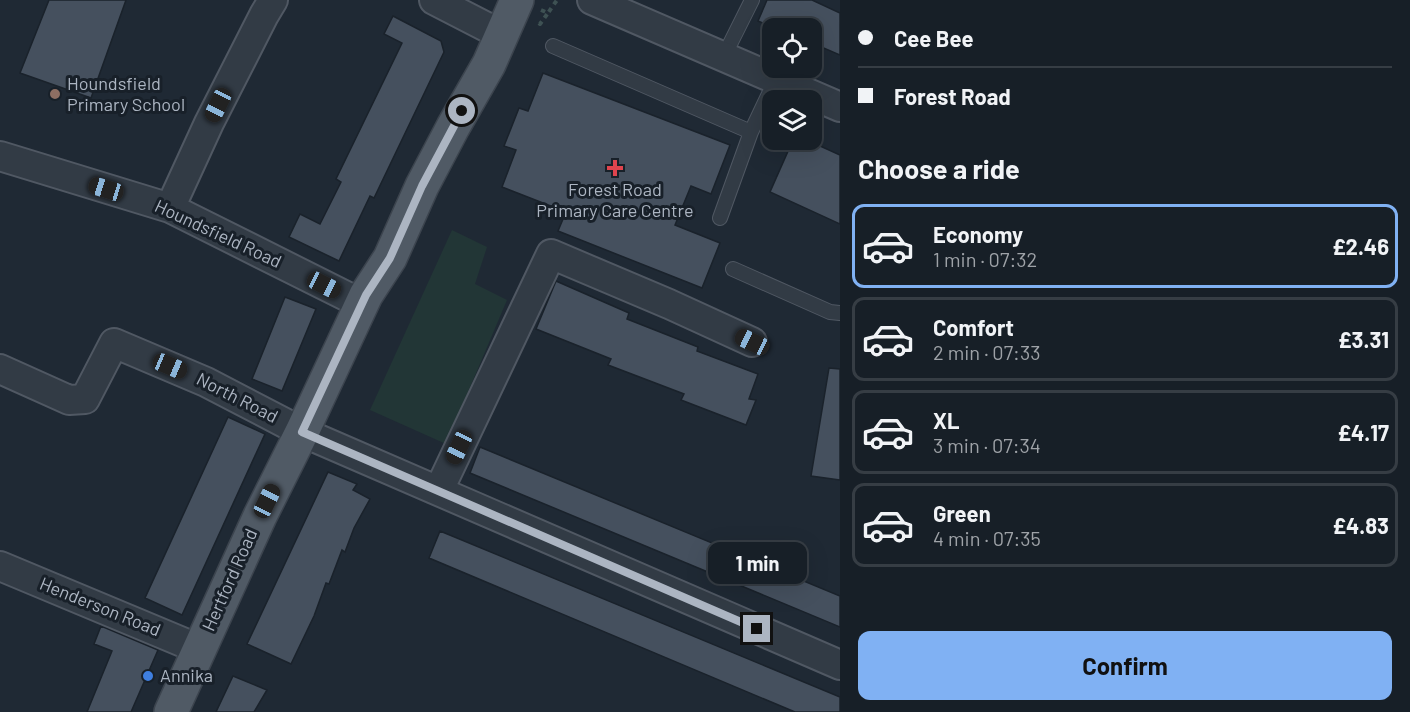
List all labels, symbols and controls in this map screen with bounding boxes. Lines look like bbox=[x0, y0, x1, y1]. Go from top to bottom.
map controls bbox=[762, 18, 822, 150]
button: locate bbox=[762, 18, 822, 78]
text: Cee Bee bbox=[894, 25, 973, 51]
place label: Houndsfield Primary School bbox=[67, 72, 185, 115]
text: Forest Road bbox=[894, 83, 1011, 109]
car bbox=[202, 85, 234, 125]
marker: Houndsfield Primary School bbox=[48, 87, 62, 101]
button: layers bbox=[762, 90, 822, 150]
route start bbox=[448, 97, 475, 124]
text: Choose a ride bbox=[858, 152, 1020, 184]
marker: Forest Road Primary Care Centre bbox=[606, 159, 624, 177]
car bbox=[86, 175, 126, 203]
place label: Forest Road Primary Care Centre bbox=[536, 178, 694, 221]
street label: Houndsfield Road bbox=[152, 194, 285, 272]
icon: car bbox=[861, 219, 915, 273]
text: Economy bbox=[933, 221, 1023, 247]
text: £2.46 bbox=[1332, 233, 1389, 259]
text: 1 min · 07:32 bbox=[933, 247, 1037, 271]
car bbox=[304, 269, 344, 301]
icon: car bbox=[861, 312, 915, 366]
text: Comfort bbox=[933, 314, 1014, 340]
car bbox=[732, 326, 772, 358]
text: £3.31 bbox=[1338, 326, 1389, 352]
text: 2 min · 07:33 bbox=[933, 340, 1040, 364]
car bbox=[150, 351, 190, 381]
street label: North Road bbox=[193, 367, 282, 427]
icon: car bbox=[861, 405, 915, 459]
text: XL bbox=[933, 407, 959, 433]
text: £4.17 bbox=[1338, 419, 1389, 445]
car bbox=[443, 427, 475, 467]
text: 3 min · 07:34 bbox=[933, 433, 1041, 457]
car bbox=[251, 481, 283, 521]
icon: car bbox=[861, 498, 915, 552]
text: Green bbox=[933, 500, 991, 526]
text: £4.83 bbox=[1332, 512, 1389, 538]
street label: Hertford Road bbox=[197, 525, 261, 634]
text: 4 min · 07:35 bbox=[933, 526, 1041, 550]
callout: 1 min bbox=[708, 542, 807, 584]
text: 1 min bbox=[736, 551, 779, 575]
street label: Henderson Road bbox=[37, 572, 164, 640]
route end bbox=[743, 615, 770, 642]
button: Confirm bbox=[858, 631, 1392, 700]
place label: Annika bbox=[160, 664, 213, 686]
marker: Annika bbox=[141, 669, 155, 683]

